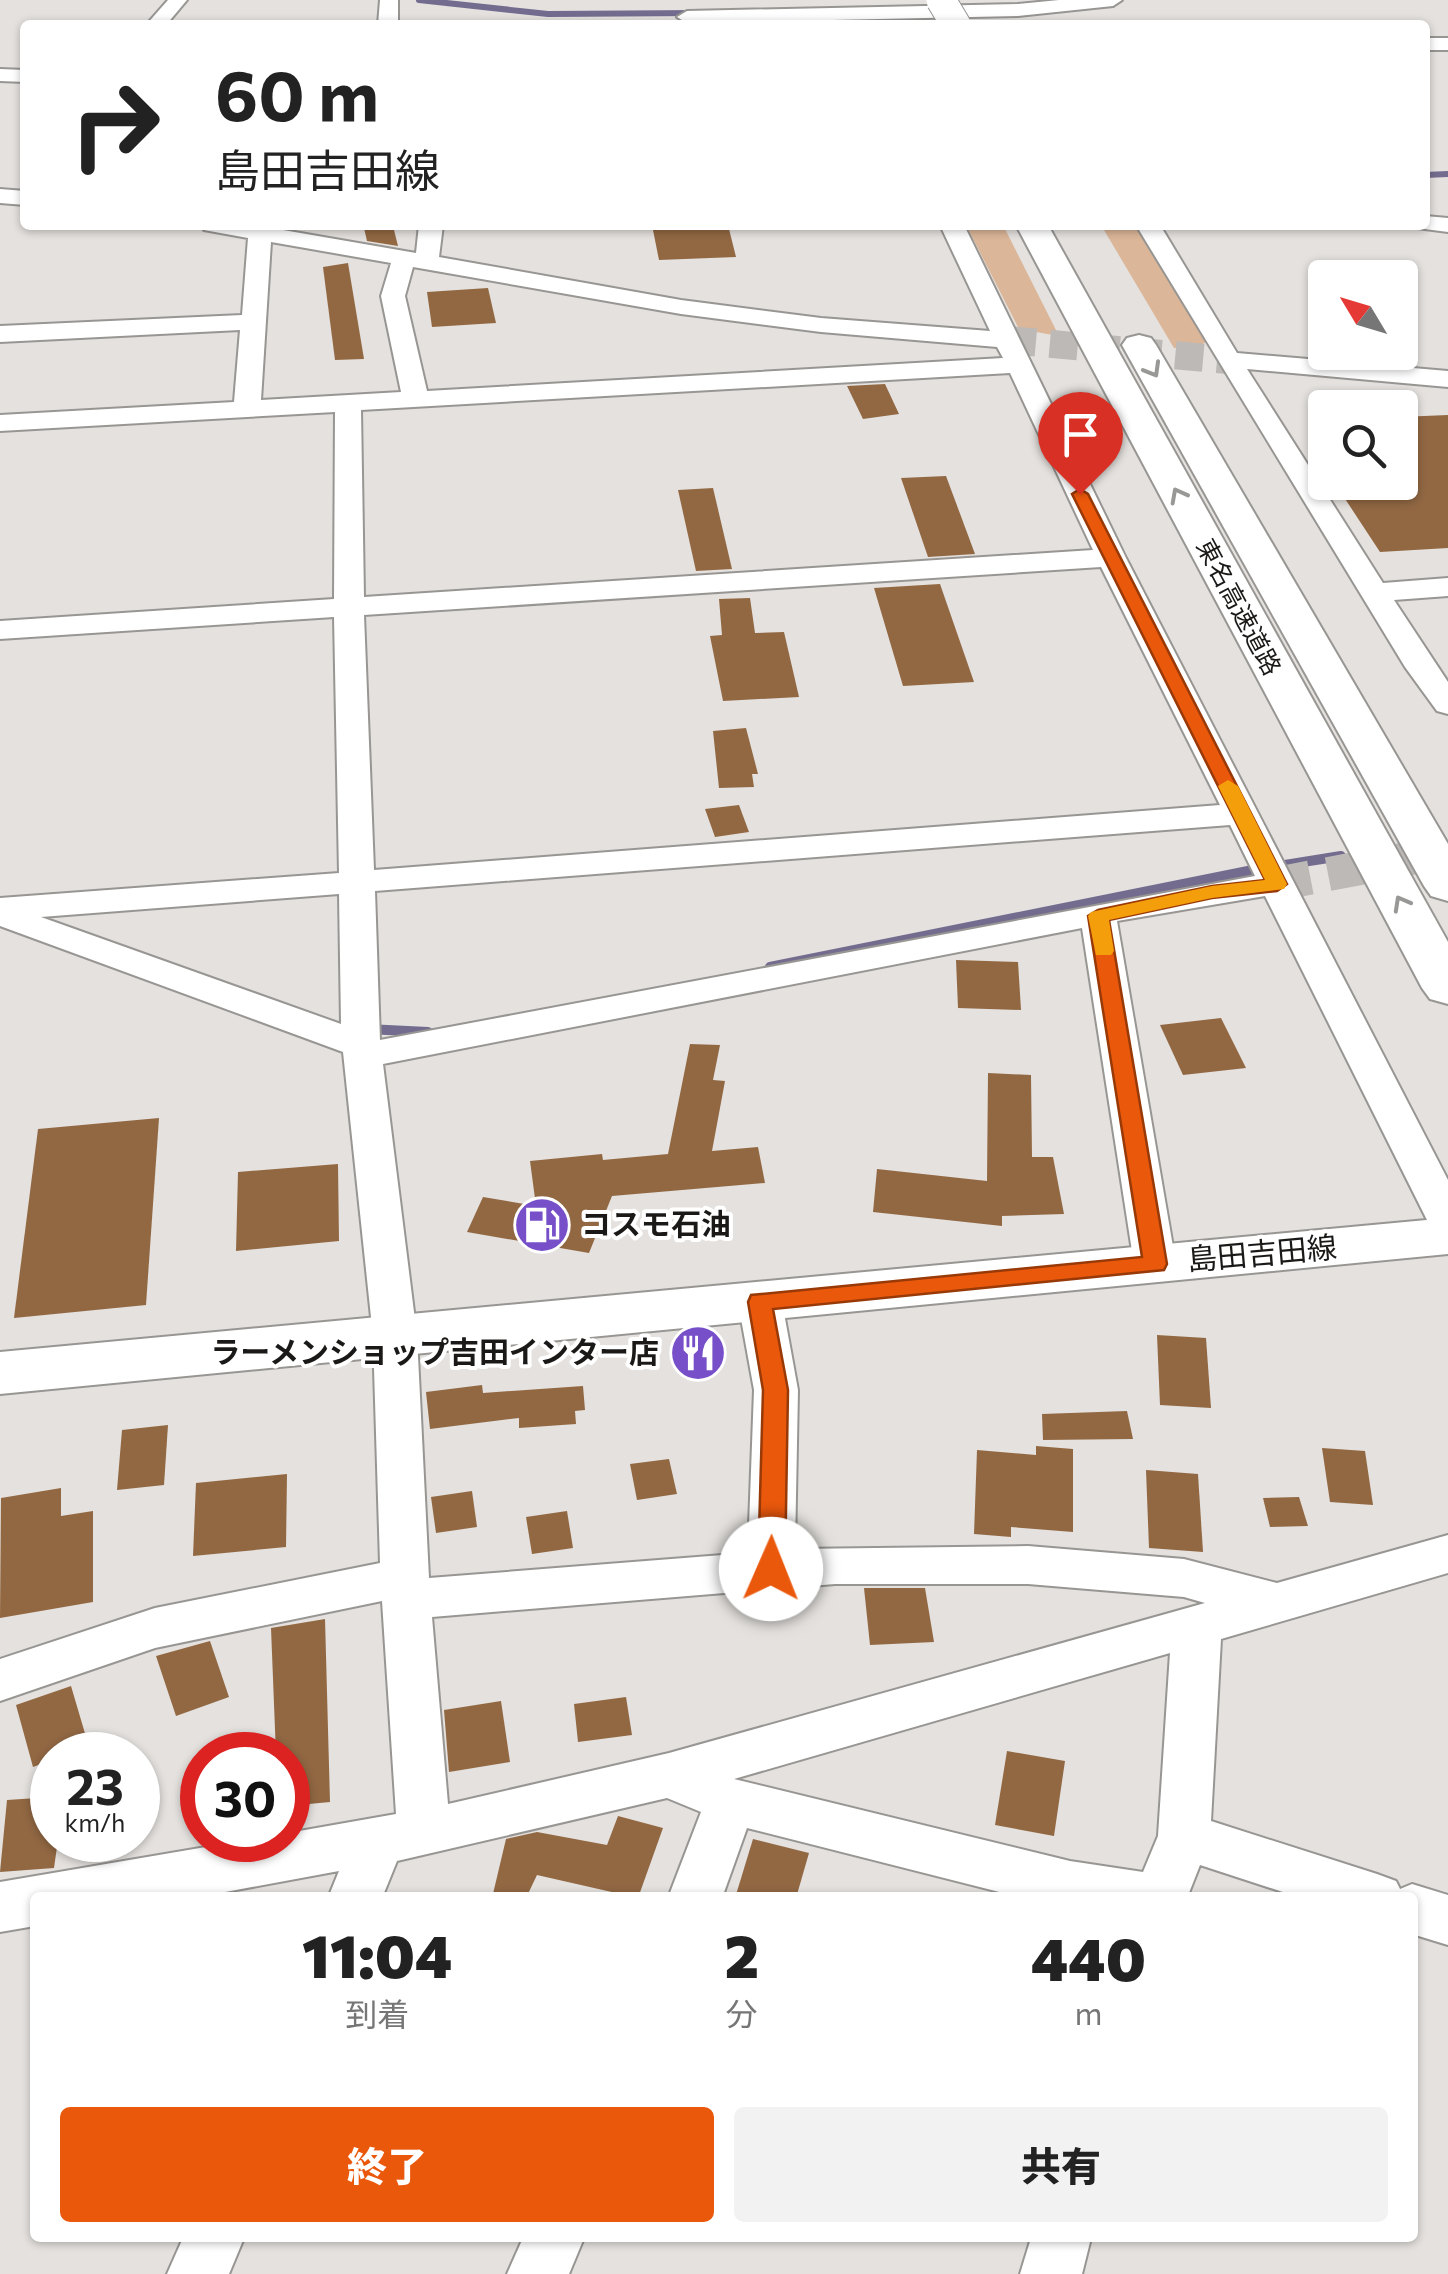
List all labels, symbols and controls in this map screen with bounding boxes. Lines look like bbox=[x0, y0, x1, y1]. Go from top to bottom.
text: 60 m bbox=[215, 50, 379, 135]
icon: right bbox=[50, 60, 180, 190]
text: 島田吉田線 bbox=[215, 141, 440, 196]
north arrow bbox=[1308, 260, 1418, 370]
map controls bbox=[1308, 260, 1418, 500]
one-way arrow bbox=[1141, 360, 1161, 378]
button: search bbox=[1308, 390, 1418, 500]
pin bbox=[1038, 392, 1123, 495]
icon: arrive bbox=[1053, 407, 1108, 462]
one-way arrow bbox=[1171, 487, 1190, 506]
street label: 東名高速道路 bbox=[1191, 533, 1288, 680]
one-way arrow bbox=[1394, 896, 1414, 914]
fuel station icon: コスモ石油 bbox=[512, 1195, 572, 1255]
place label: コスモ石油 bbox=[581, 1204, 731, 1241]
street label: 島田吉田線 bbox=[1185, 1227, 1338, 1276]
restaurant icon: ラーメンショップ吉田インター店 bbox=[668, 1323, 728, 1383]
place label: ラーメンショップ吉田インター店 bbox=[210, 1332, 659, 1369]
position arrow bbox=[719, 1517, 823, 1621]
speed limit sign: 30 bbox=[180, 1732, 310, 1862]
text: 23 bbox=[66, 1754, 124, 1815]
text: km/h bbox=[65, 1807, 125, 1837]
text: 11:04 bbox=[302, 1917, 452, 1990]
text: 2 bbox=[724, 1917, 759, 1990]
text: 440 bbox=[1031, 1920, 1146, 1993]
text: m bbox=[1075, 1992, 1102, 2032]
text: 到着 bbox=[345, 1993, 409, 2033]
text: 分 bbox=[726, 1993, 758, 2033]
button: 終了 bbox=[60, 2107, 714, 2222]
button: 共有 bbox=[734, 2107, 1388, 2222]

